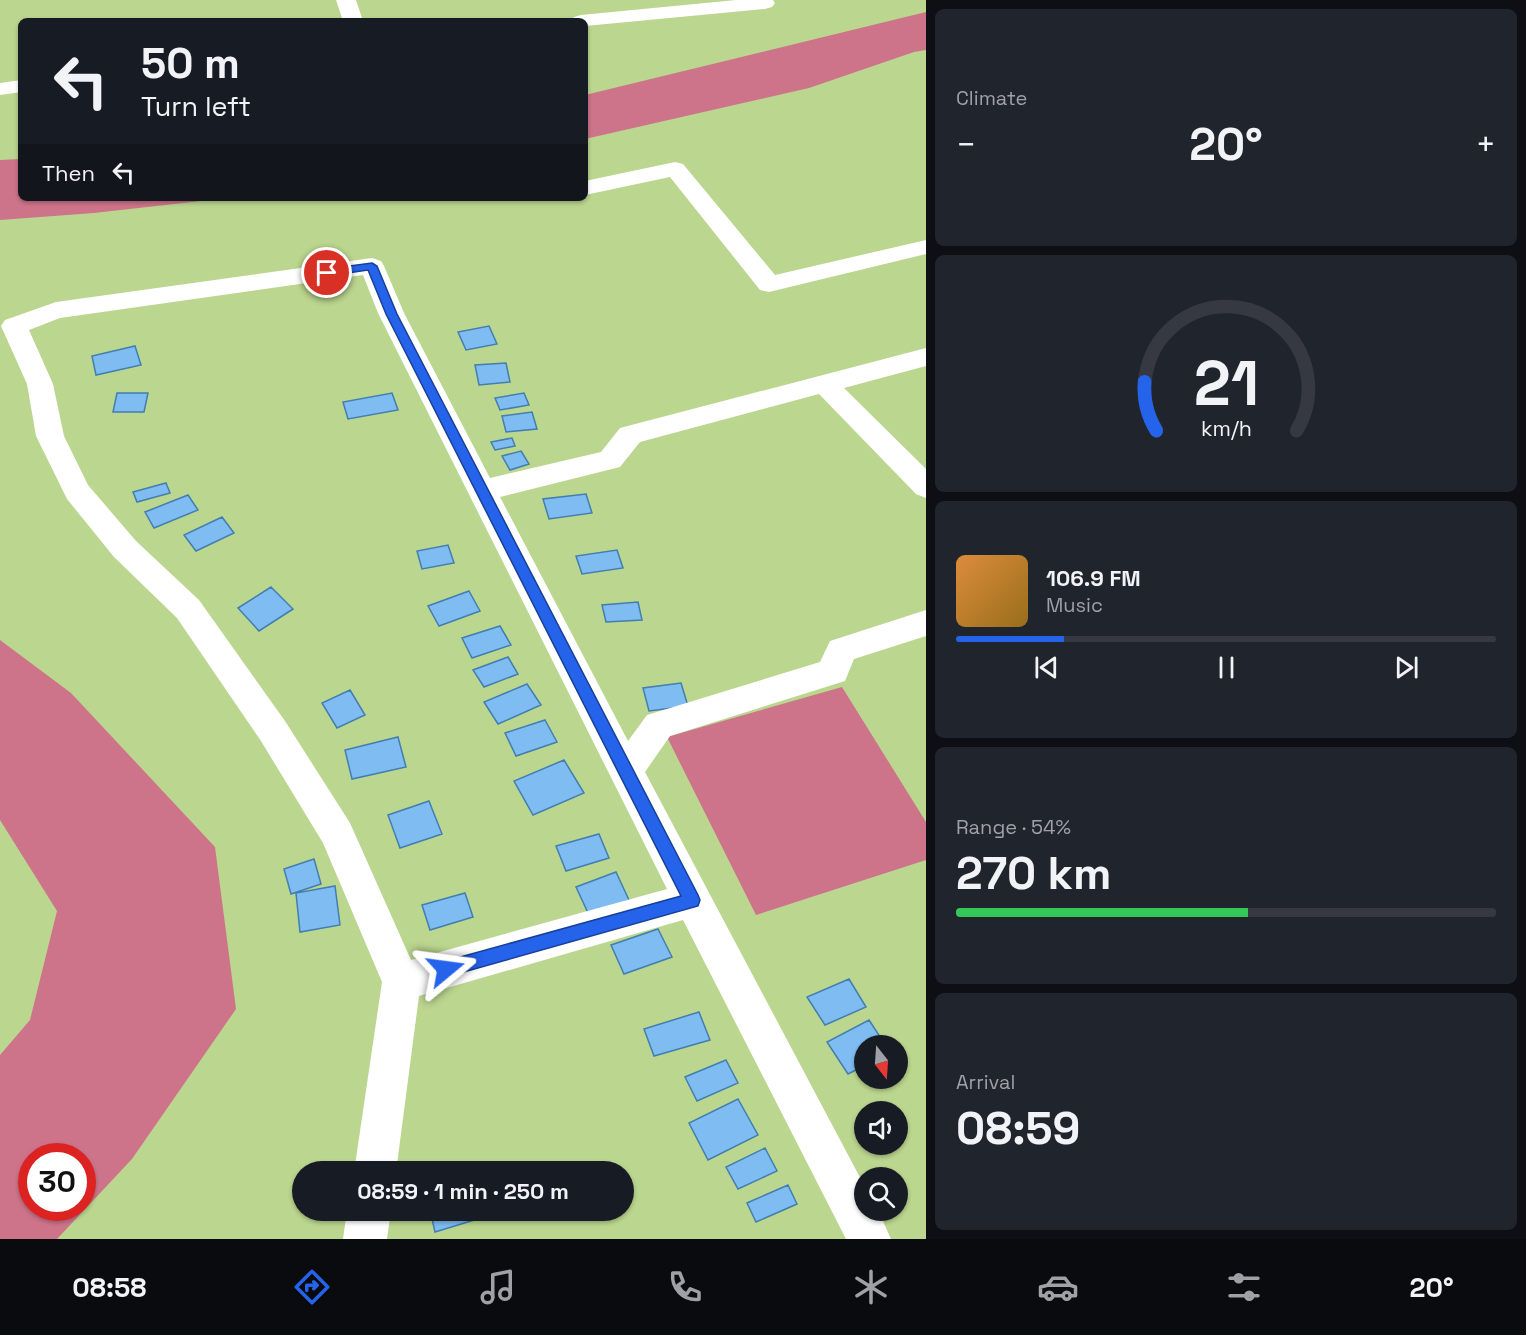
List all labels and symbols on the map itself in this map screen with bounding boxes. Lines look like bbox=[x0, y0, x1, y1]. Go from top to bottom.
pin bbox=[301, 247, 352, 298]
position arrow bbox=[414, 937, 478, 1001]
north arrow bbox=[854, 1035, 908, 1089]
speed limit sign: 30 bbox=[18, 1143, 96, 1221]

